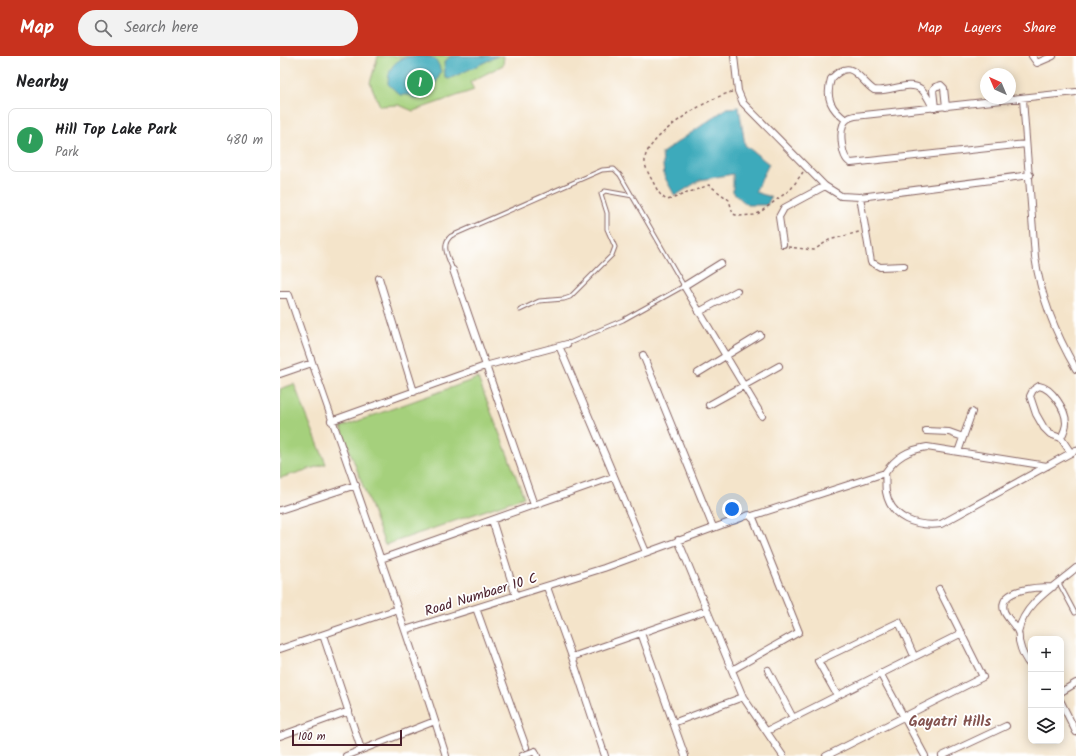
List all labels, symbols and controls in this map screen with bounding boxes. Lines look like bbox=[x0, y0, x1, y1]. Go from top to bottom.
search box bbox=[78, 10, 358, 46]
text: Map bbox=[20, 13, 54, 43]
text: Search here bbox=[124, 16, 198, 40]
icon: search bbox=[92, 17, 114, 39]
text: Map bbox=[918, 17, 942, 39]
text: Layers bbox=[964, 17, 1002, 39]
text: Share bbox=[1024, 17, 1056, 39]
pin: 1 bbox=[407, 68, 433, 98]
north arrow bbox=[980, 68, 1016, 104]
text: Nearby bbox=[16, 69, 68, 96]
text: Hill Top Lake Park bbox=[55, 118, 176, 142]
text: 1 bbox=[28, 130, 32, 151]
text: 480 m bbox=[226, 130, 263, 151]
text: Park bbox=[55, 142, 79, 163]
your location bbox=[722, 499, 742, 519]
street label: Road Numbaer 10 C bbox=[422, 567, 540, 623]
map controls bbox=[1028, 636, 1064, 744]
button: + bbox=[1028, 636, 1064, 672]
button: − bbox=[1028, 672, 1064, 708]
button: layers bbox=[1028, 708, 1064, 744]
district label: Gayatri Hills bbox=[909, 710, 991, 734]
scale bar bbox=[292, 728, 402, 747]
text: 100 m bbox=[298, 728, 326, 746]

